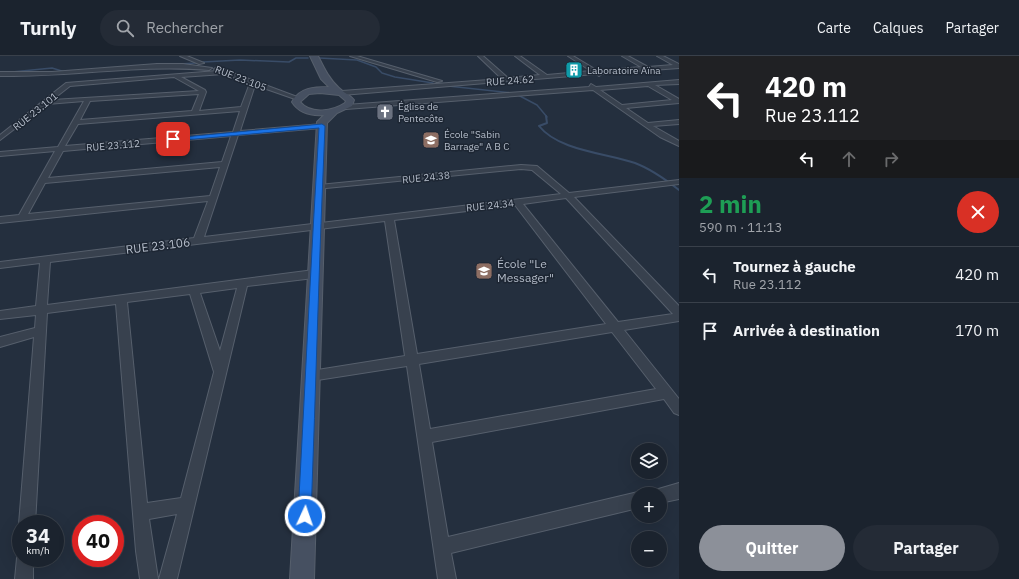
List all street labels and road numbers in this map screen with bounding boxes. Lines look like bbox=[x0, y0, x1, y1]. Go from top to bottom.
street label: RUE 23.105 bbox=[213, 63, 268, 94]
street label: RUE 24.62 bbox=[486, 72, 534, 89]
street label: RUE 23.101 bbox=[10, 89, 60, 133]
street label: RUE 23.112 bbox=[86, 137, 140, 154]
street label: RUE 24.38 bbox=[402, 169, 451, 186]
street label: RUE 24.34 bbox=[466, 197, 515, 214]
street label: RUE 23.106 bbox=[125, 234, 191, 257]

